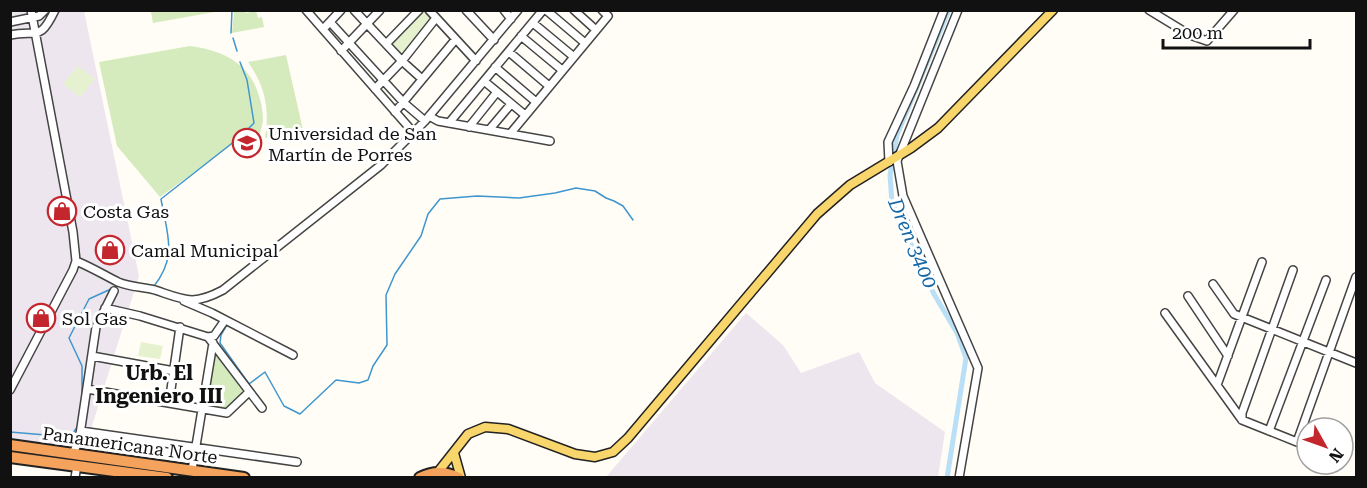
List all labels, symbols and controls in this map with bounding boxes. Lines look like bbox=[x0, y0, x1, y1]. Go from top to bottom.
scale bar bbox=[1163, 12, 1310, 50]
text: 200 m bbox=[1172, 22, 1223, 43]
place label: Universidad de San Martín de Porres bbox=[268, 123, 437, 165]
school or university icon: Universidad de San Martín de Porres bbox=[231, 127, 263, 159]
water label: Dren 3400 bbox=[883, 193, 943, 292]
shop icon: Costa Gas bbox=[46, 195, 78, 227]
place label: Costa Gas bbox=[83, 201, 169, 222]
shop icon: Camal Municipal bbox=[94, 234, 126, 266]
place label: Camal Municipal bbox=[131, 240, 279, 261]
shop icon: Sol Gas bbox=[25, 302, 57, 334]
place label: Sol Gas bbox=[62, 308, 127, 329]
district label: Urb. El Ingeniero III bbox=[95, 361, 223, 408]
north arrow bbox=[1295, 416, 1355, 476]
street label: Panamericana Norte bbox=[41, 422, 219, 468]
text: N bbox=[1325, 444, 1347, 466]

